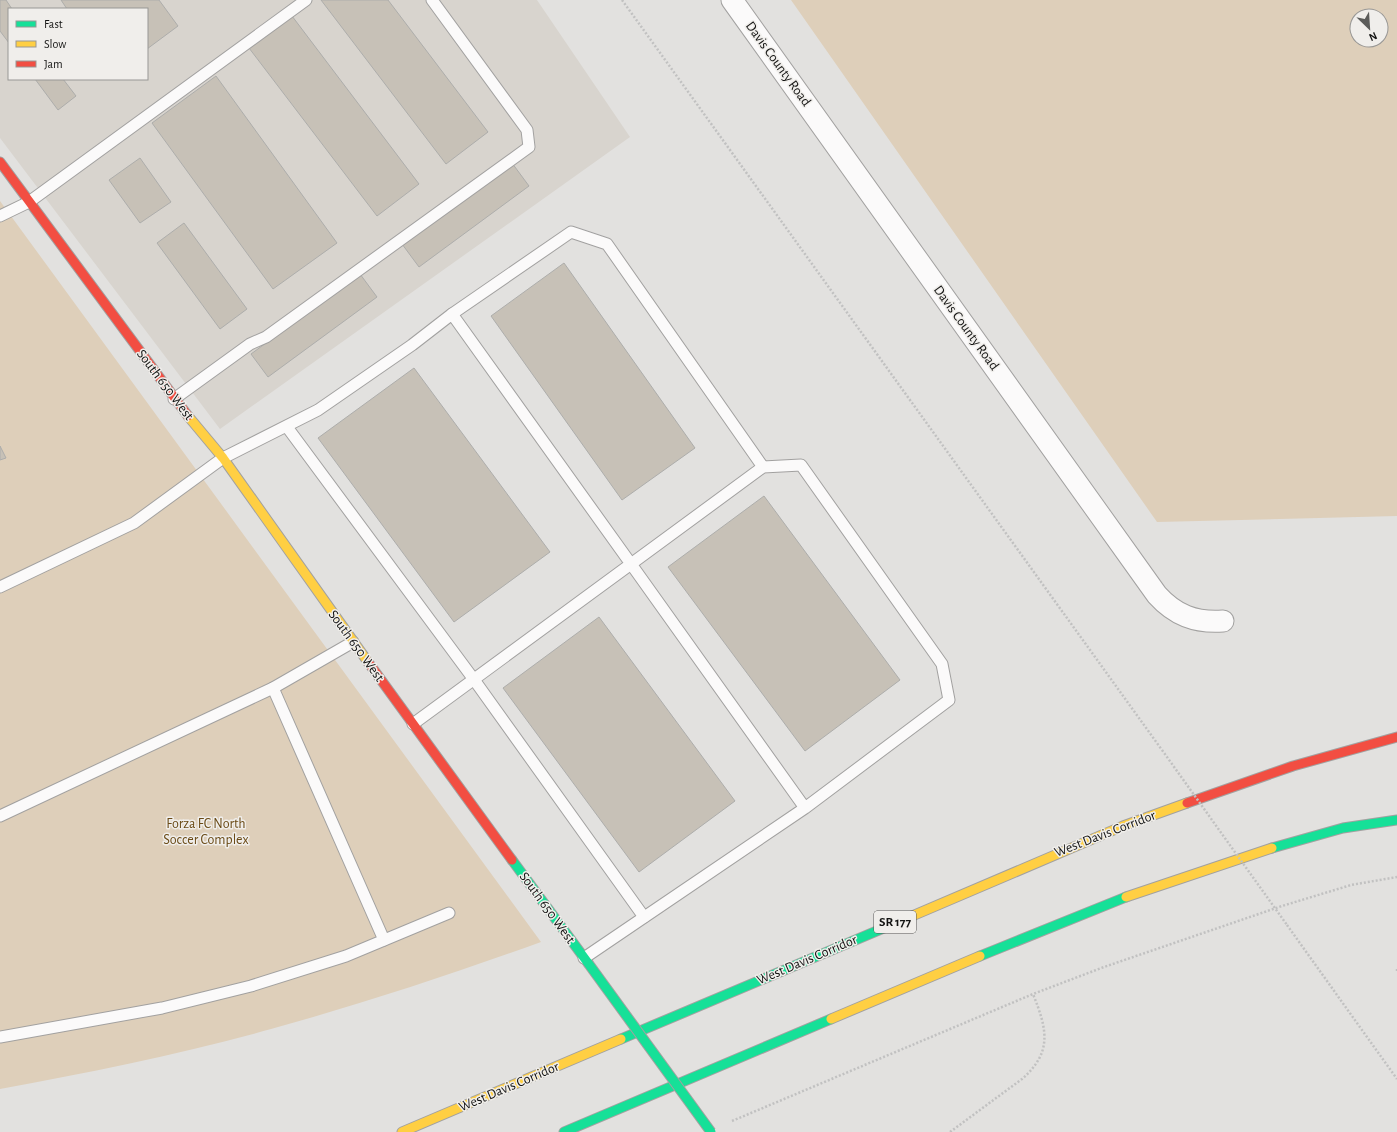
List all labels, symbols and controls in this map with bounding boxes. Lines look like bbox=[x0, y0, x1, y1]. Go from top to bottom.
legend bbox=[8, 8, 148, 80]
north arrow bbox=[1349, 8, 1389, 48]
text: Fast bbox=[44, 18, 63, 30]
street label: Davis County Road bbox=[743, 19, 813, 109]
text: N bbox=[1367, 30, 1379, 43]
text: Slow bbox=[44, 38, 66, 50]
text: Jam bbox=[44, 58, 63, 70]
street label: Davis County Road bbox=[931, 283, 1001, 373]
street label: South 650 West bbox=[134, 347, 196, 423]
street label: South 650 West bbox=[325, 608, 387, 685]
street label: West Davis Corridor bbox=[1052, 808, 1158, 860]
park label: Forza FC North Soccer Complex bbox=[163, 817, 249, 847]
street label: South 650 West bbox=[516, 870, 578, 947]
road number: SR 177 bbox=[874, 911, 916, 933]
street label: West Davis Corridor bbox=[755, 932, 859, 987]
street label: West Davis Corridor bbox=[457, 1059, 561, 1114]

